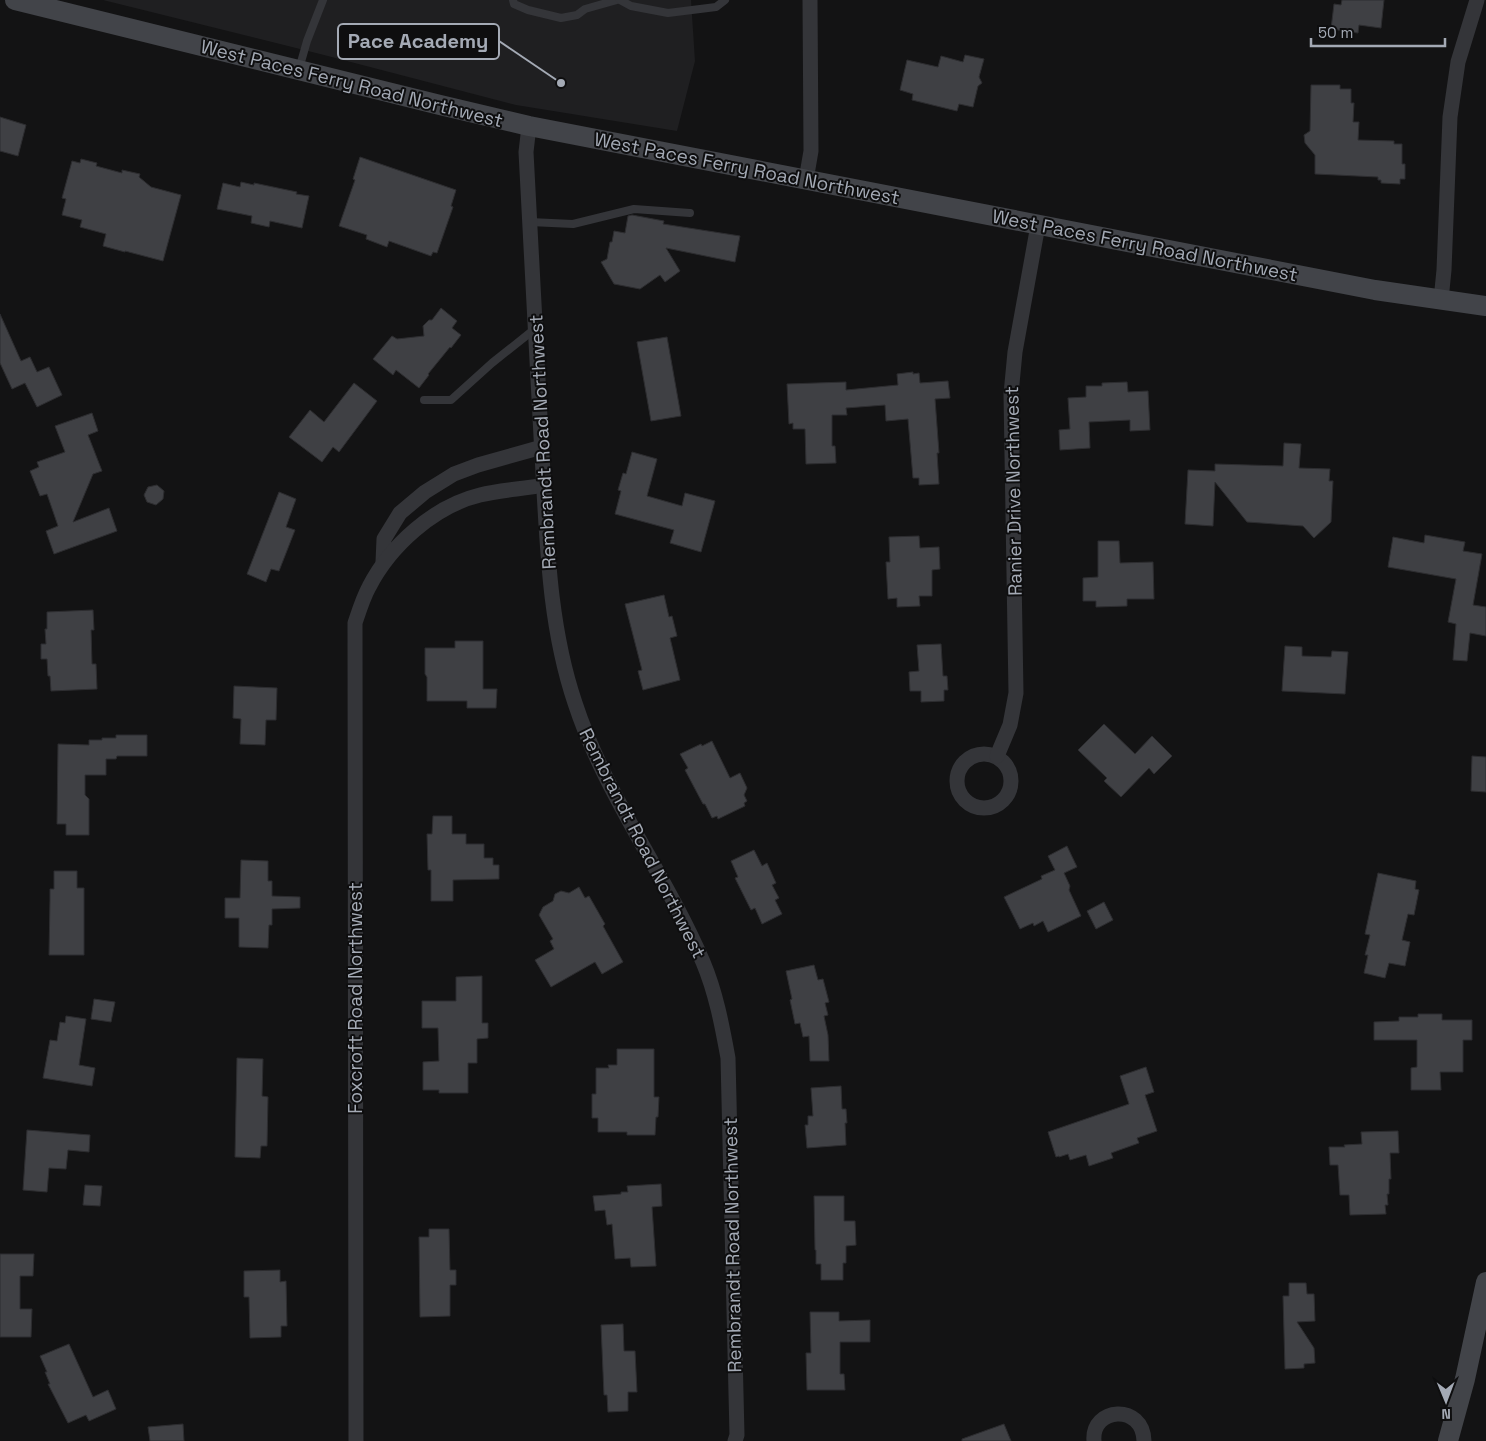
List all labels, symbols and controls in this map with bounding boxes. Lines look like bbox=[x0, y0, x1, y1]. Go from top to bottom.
scale bar bbox=[1311, 15, 1445, 47]
text: 50 m bbox=[1318, 23, 1353, 42]
callout: Pace Academy bbox=[338, 24, 499, 59]
text: Pace Academy bbox=[348, 28, 488, 54]
street label: West Paces Ferry Road Northwest bbox=[198, 34, 506, 133]
street label: West Paces Ferry Road Northwest bbox=[592, 127, 902, 210]
street label: West Paces Ferry Road Northwest bbox=[990, 204, 1300, 287]
street label: Rembrandt Road Northwest bbox=[523, 314, 562, 570]
street label: Ranier Drive Northwest bbox=[999, 386, 1028, 596]
street label: Rembrandt Road Northwest bbox=[573, 724, 712, 963]
street label: Foxcroft Road Northwest bbox=[343, 882, 368, 1114]
street label: Rembrandt Road Northwest bbox=[718, 1117, 747, 1373]
north arrow bbox=[1421, 1376, 1471, 1426]
text: N bbox=[1441, 1405, 1451, 1423]

